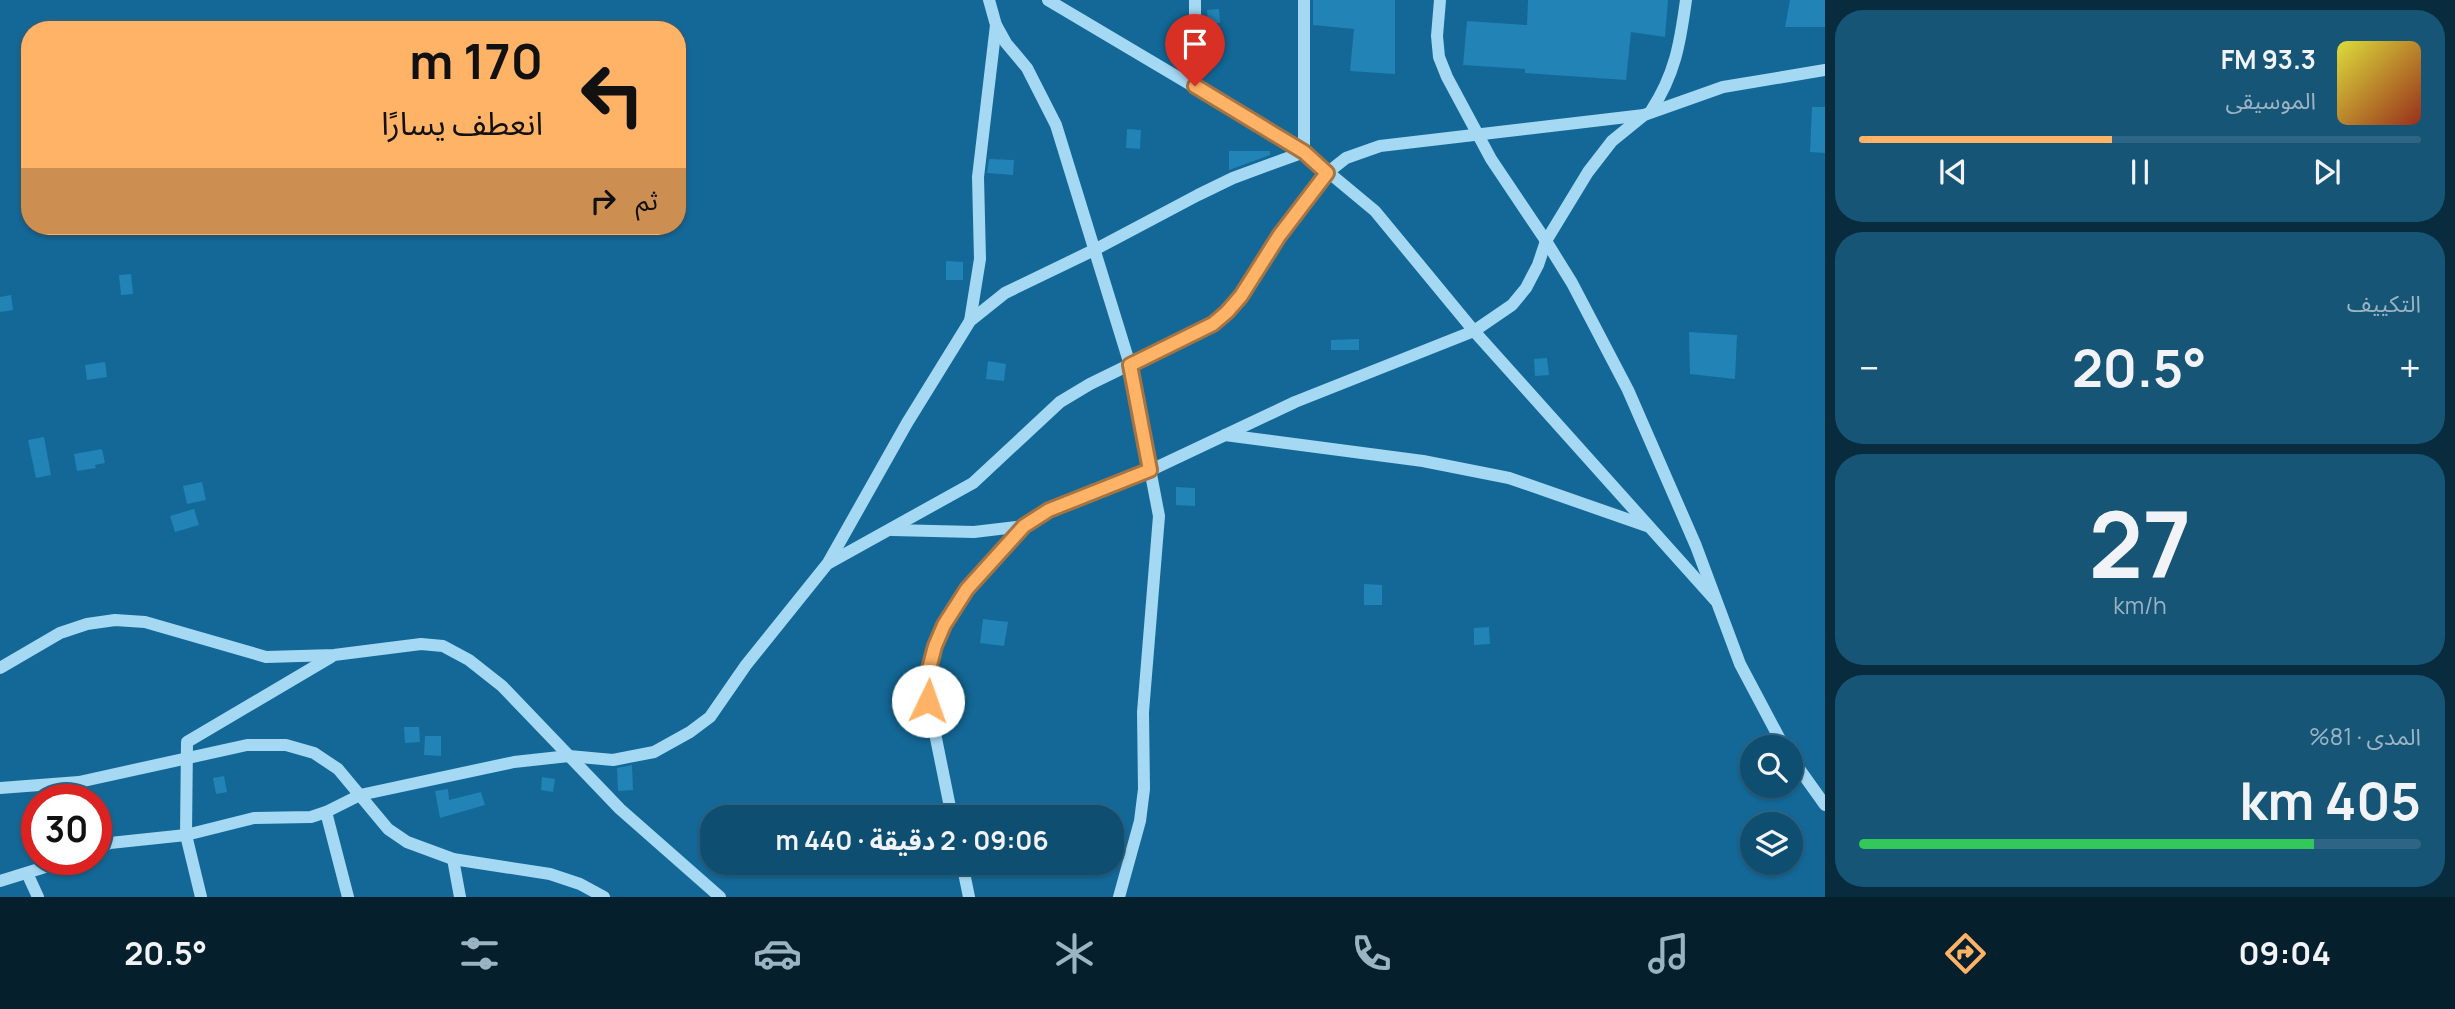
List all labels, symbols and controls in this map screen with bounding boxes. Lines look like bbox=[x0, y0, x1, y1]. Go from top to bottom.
pin bbox=[1165, 14, 1225, 86]
icon: arrive bbox=[1176, 25, 1214, 63]
text: 170 m bbox=[409, 27, 543, 94]
text: 93.3 FM bbox=[2221, 41, 2316, 77]
icon: left bbox=[567, 49, 658, 140]
text: الموسيقى bbox=[2225, 84, 2316, 116]
text: انعطف يسارًا bbox=[381, 101, 543, 145]
icon: previous bbox=[1934, 153, 1972, 191]
icon: pause bbox=[2121, 153, 2159, 191]
icon: next bbox=[2308, 153, 2346, 191]
icon: right bbox=[584, 182, 622, 220]
text: ثم bbox=[636, 182, 658, 218]
text: التكييف bbox=[2347, 287, 2421, 319]
text: 20.5° bbox=[2072, 332, 2207, 403]
text: − bbox=[1859, 341, 1880, 393]
text: + bbox=[2399, 341, 2421, 393]
text: 27 bbox=[2089, 481, 2191, 605]
text: km/h bbox=[2113, 589, 2167, 621]
position arrow bbox=[891, 664, 965, 738]
text: المدى · 81% bbox=[2309, 720, 2421, 752]
map controls bbox=[1740, 735, 1803, 875]
button: search bbox=[1740, 735, 1803, 798]
text: 405 km bbox=[2240, 765, 2421, 836]
speed limit sign: 30 bbox=[21, 784, 112, 875]
button: layers bbox=[1740, 812, 1803, 875]
text: 09:06 · 2 دقيقة · 440 m bbox=[775, 822, 1049, 858]
icon: filters bbox=[455, 929, 504, 978]
icon: car bbox=[753, 929, 802, 978]
icon: climate bbox=[1050, 929, 1099, 978]
icon: phone bbox=[1347, 929, 1396, 978]
icon: music bbox=[1644, 929, 1693, 978]
icon: directions bbox=[1941, 929, 1990, 978]
text: 20.5° bbox=[124, 931, 207, 975]
text: 09:04 bbox=[2238, 931, 2331, 975]

